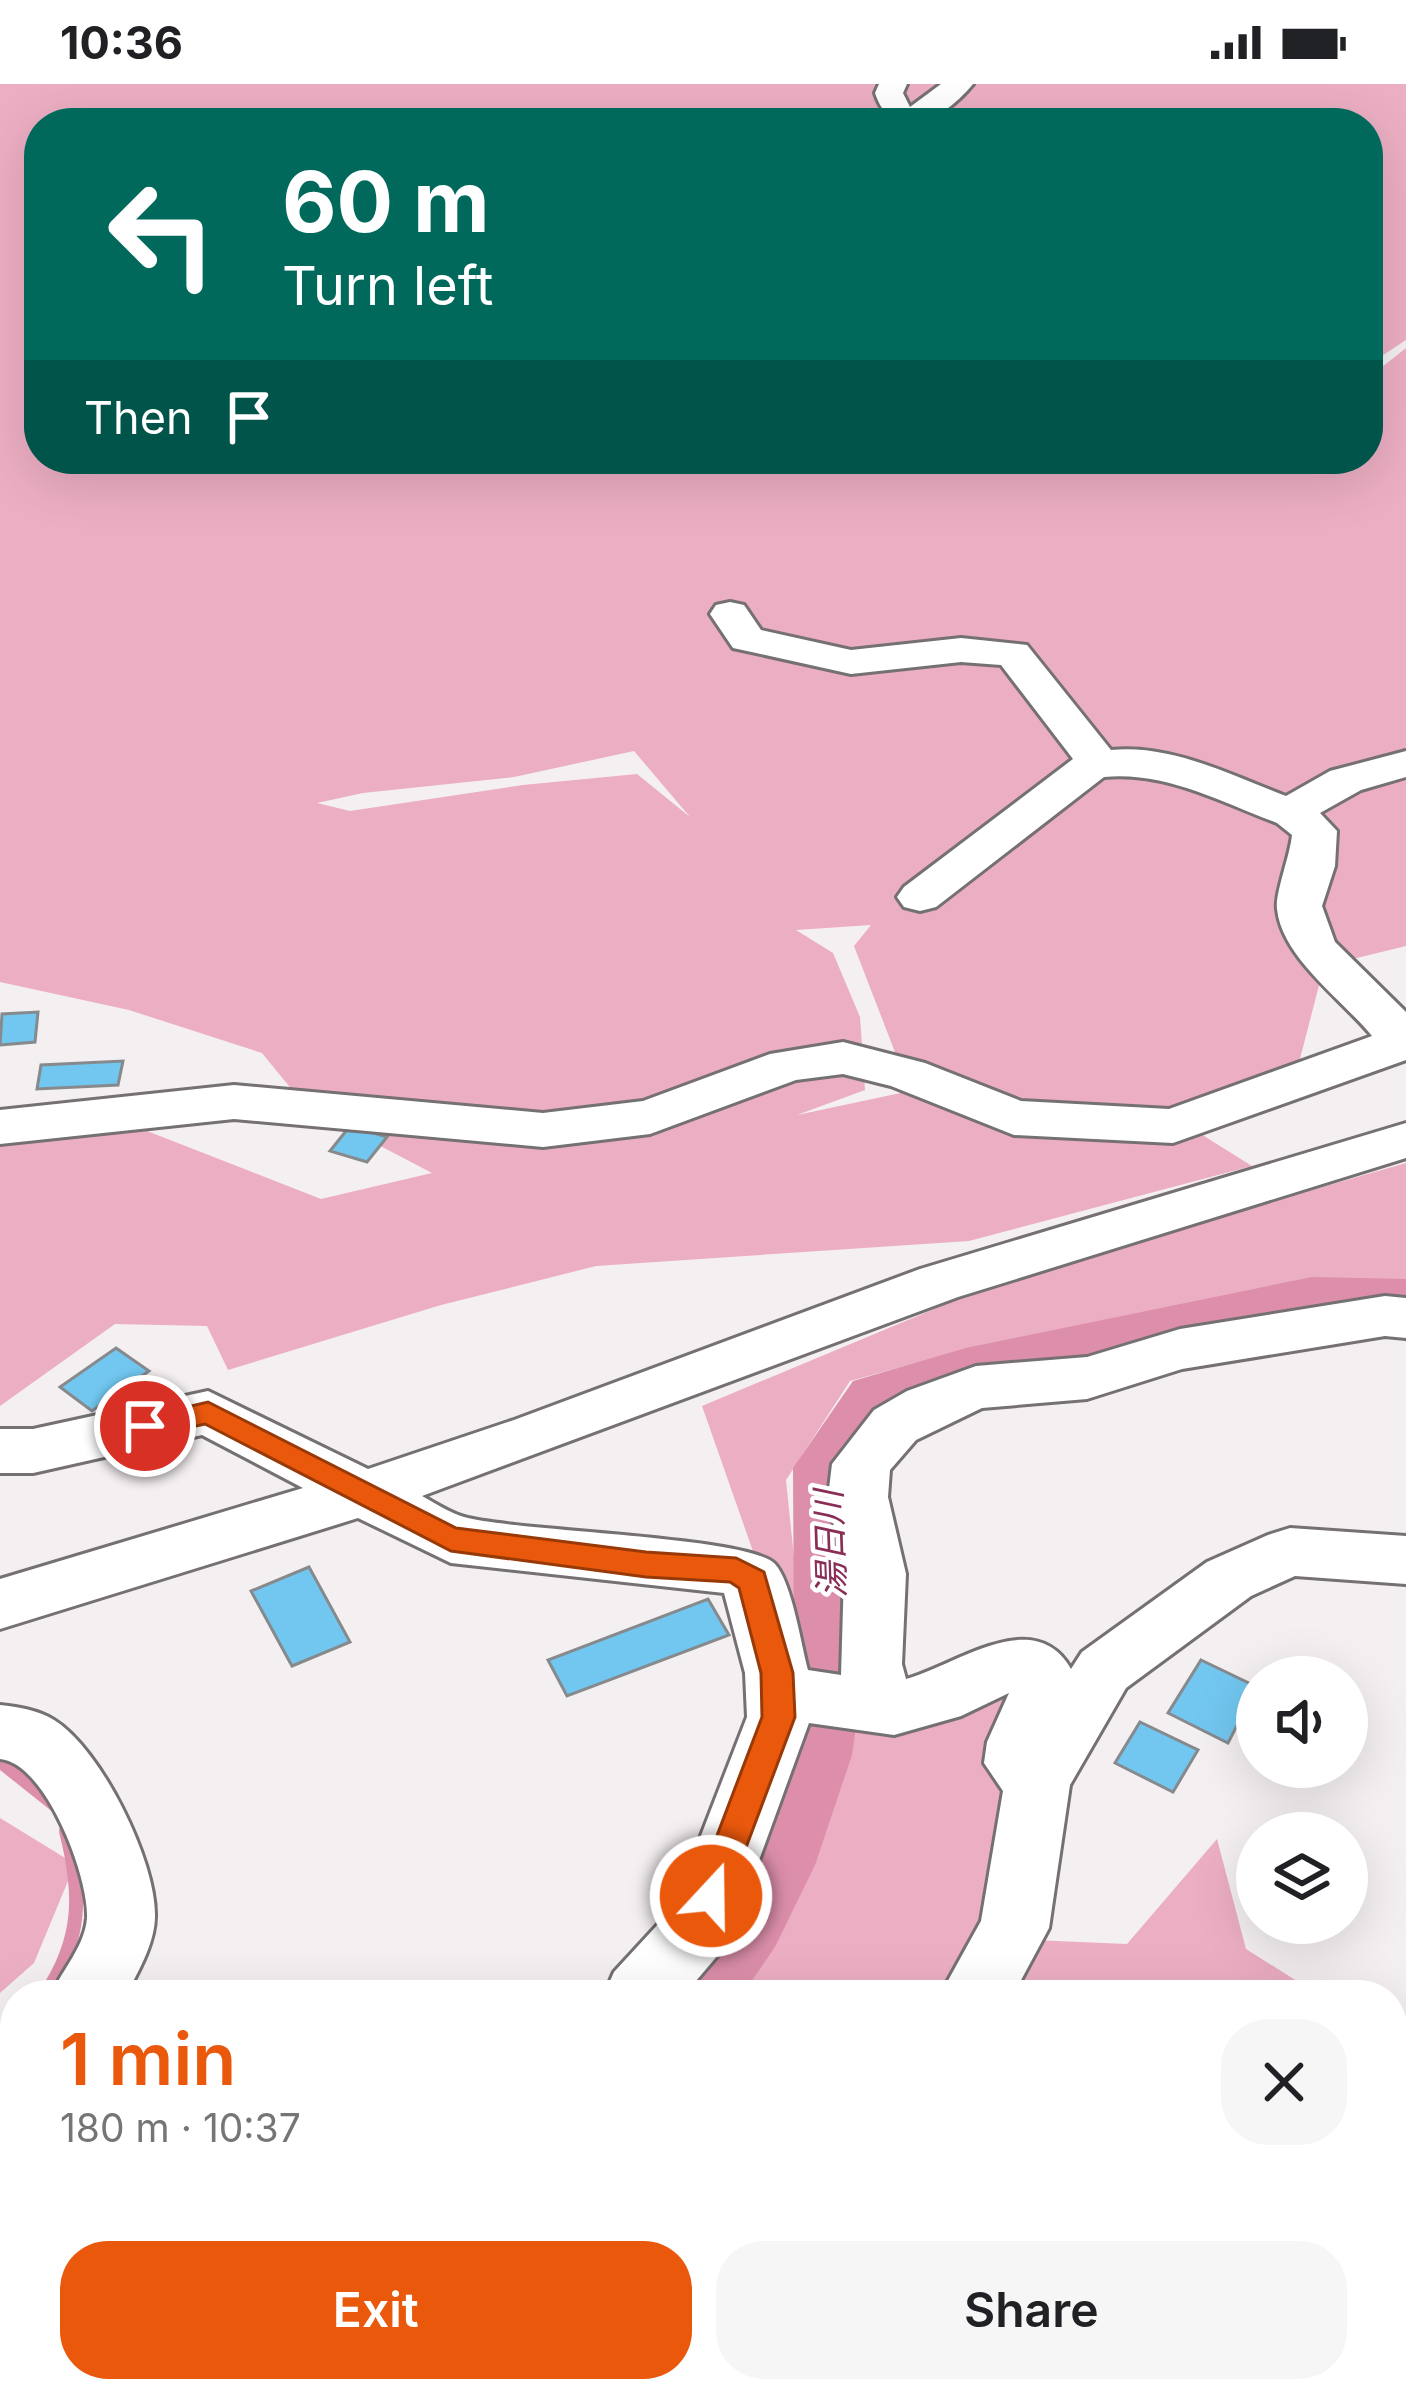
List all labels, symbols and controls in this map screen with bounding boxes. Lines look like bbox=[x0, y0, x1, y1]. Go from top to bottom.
text: 10:36 bbox=[60, 15, 183, 70]
text: 60 m bbox=[282, 151, 490, 252]
icon: left bbox=[84, 156, 240, 312]
text: Turn left bbox=[282, 253, 493, 318]
icon: arrive bbox=[216, 384, 282, 450]
text: Then bbox=[84, 390, 192, 445]
pin bbox=[94, 1375, 196, 1477]
icon: arrive bbox=[112, 1393, 178, 1459]
water label: 湯日川 bbox=[806, 1485, 854, 1599]
map controls bbox=[1236, 1656, 1368, 1944]
button: sound bbox=[1236, 1656, 1368, 1788]
button: layers bbox=[1236, 1812, 1368, 1944]
position arrow bbox=[648, 1833, 774, 1959]
text: 1 min bbox=[60, 2015, 236, 2102]
button: close bbox=[1221, 2019, 1347, 2145]
text: 180 m · 10:37 bbox=[60, 2104, 301, 2151]
button: Exit bbox=[60, 2241, 692, 2379]
button: Share bbox=[716, 2241, 1347, 2379]

